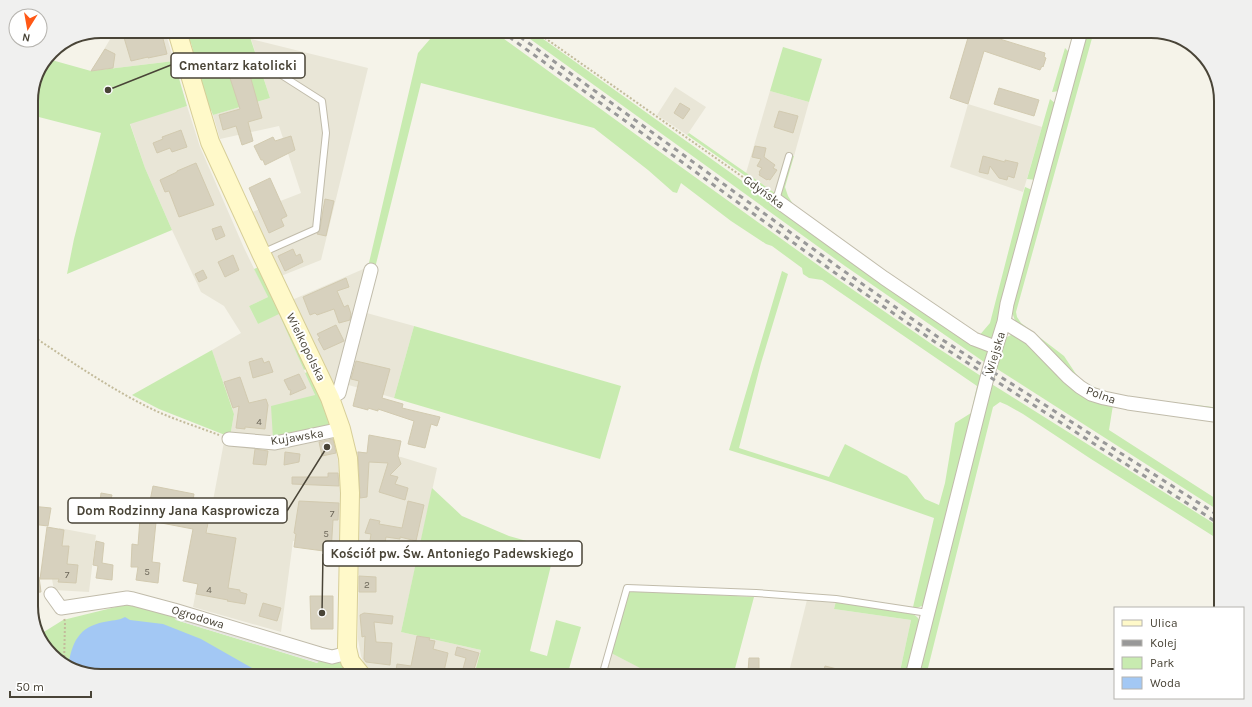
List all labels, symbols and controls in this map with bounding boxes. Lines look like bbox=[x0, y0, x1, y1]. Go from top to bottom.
north arrow bbox=[8, 8, 48, 48]
text: N bbox=[21, 30, 31, 44]
callout: Cmentarz katolicki bbox=[171, 53, 305, 78]
text: Cmentarz katolicki bbox=[179, 58, 297, 73]
street label: Gdyńska bbox=[741, 172, 787, 212]
street label: Wielkopolska bbox=[284, 311, 328, 383]
street label: Wiejska bbox=[982, 330, 1008, 376]
street label: Polna bbox=[1084, 383, 1118, 407]
house number: 4 bbox=[256, 416, 262, 428]
street label: Kujawska bbox=[270, 426, 324, 448]
callout: Dom Rodzinny Jana Kasprowicza bbox=[68, 498, 287, 523]
text: Dom Rodzinny Jana Kasprowicza bbox=[76, 503, 280, 518]
house number: 7 bbox=[330, 508, 335, 520]
house number: 5 bbox=[323, 528, 329, 540]
callout: Kościół pw. Św. Antoniego Padewskiego bbox=[323, 541, 582, 566]
text: Kościół pw. Św. Antoniego Padewskiego bbox=[330, 544, 574, 561]
house number: 5 bbox=[144, 566, 150, 578]
house number: 7 bbox=[65, 569, 70, 581]
house number: 2 bbox=[364, 579, 370, 591]
house number: 4 bbox=[206, 584, 212, 596]
street label: Ogrodowa bbox=[170, 602, 226, 632]
legend bbox=[1114, 607, 1244, 699]
text: Ulica bbox=[1150, 616, 1178, 630]
text: Kolej bbox=[1150, 636, 1177, 650]
text: Park bbox=[1150, 656, 1175, 670]
scale bar bbox=[10, 673, 91, 699]
text: Woda bbox=[1150, 676, 1181, 690]
text: 50 m bbox=[16, 680, 44, 694]

